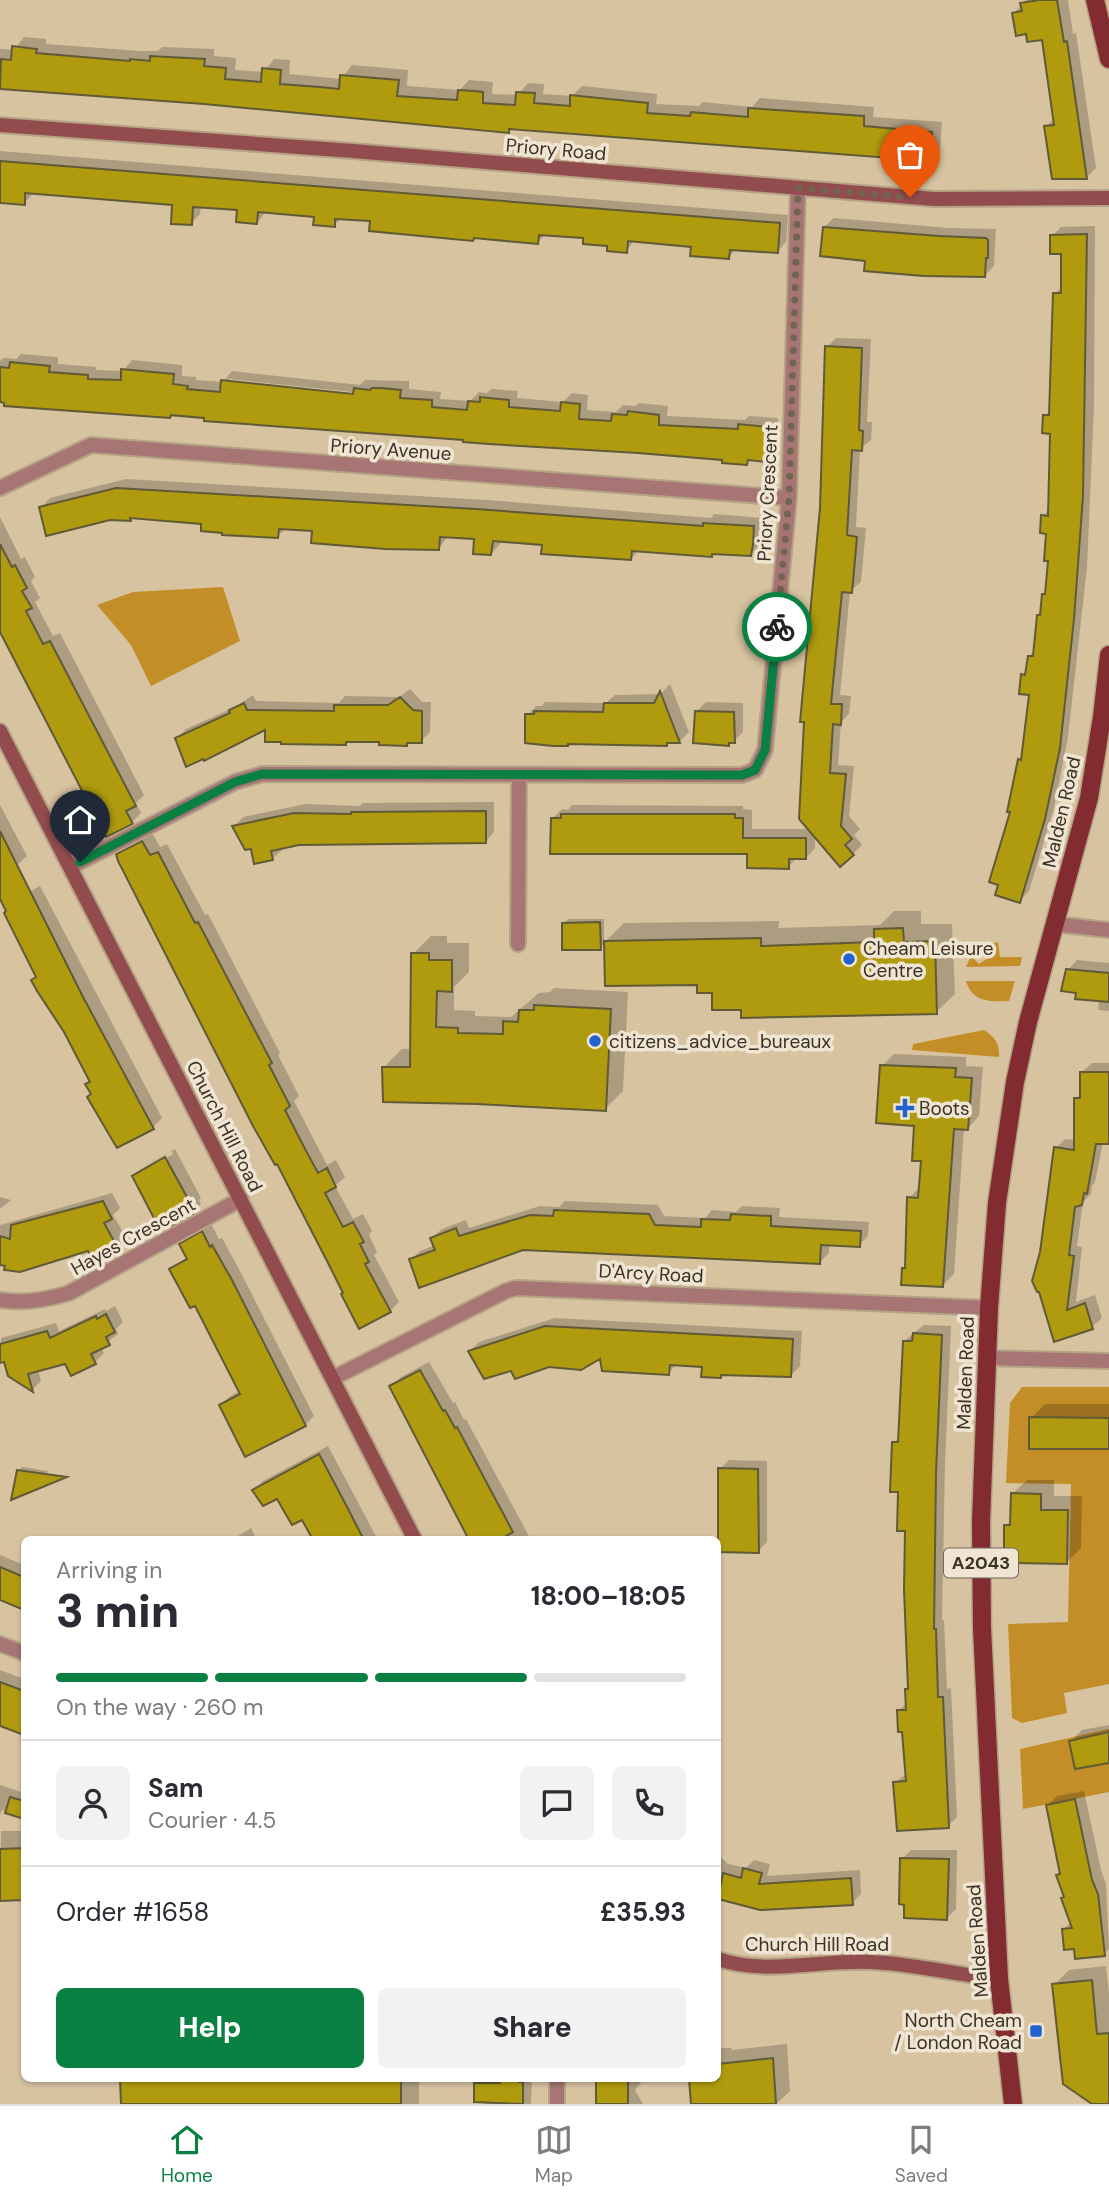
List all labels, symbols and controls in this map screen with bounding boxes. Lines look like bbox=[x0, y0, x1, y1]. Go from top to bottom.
pin bbox=[880, 125, 940, 197]
street label: Priory Road bbox=[505, 133, 607, 166]
icon: bag bbox=[891, 136, 929, 174]
street label: Priory Crescent bbox=[751, 424, 784, 562]
street label: Priory Avenue bbox=[330, 433, 452, 466]
courier bbox=[742, 592, 812, 662]
icon: bike bbox=[758, 608, 796, 646]
street label: Malden Road bbox=[1037, 754, 1086, 870]
pin bbox=[50, 790, 110, 862]
icon: home bbox=[61, 801, 99, 839]
place label: Cheam Leisure Centre bbox=[863, 936, 994, 983]
marker: Cheam Leisure Centre bbox=[841, 951, 857, 967]
place label: citizens_advice_bureaux bbox=[609, 1029, 831, 1054]
marker: citizens_advice_bureaux bbox=[587, 1033, 603, 1049]
street label: Church Hill Road bbox=[181, 1056, 268, 1196]
place label: Boots bbox=[919, 1096, 970, 1121]
marker: Boots bbox=[897, 1100, 913, 1116]
street label: Hayes Crescent bbox=[67, 1192, 200, 1281]
street label: D'Arcy Road bbox=[598, 1258, 704, 1289]
street label: Malden Road bbox=[951, 1316, 980, 1430]
road number: A2043 bbox=[944, 1548, 1018, 1578]
text: Arriving in bbox=[56, 1555, 162, 1585]
text: 18:00–18:05 bbox=[531, 1579, 686, 1613]
text: 3 min bbox=[56, 1581, 179, 1641]
text: On the way · 260 m bbox=[56, 1692, 263, 1722]
button: person bbox=[56, 1766, 130, 1840]
button: chat bbox=[520, 1766, 594, 1840]
button: phone bbox=[612, 1766, 686, 1840]
text: Sam bbox=[148, 1771, 203, 1805]
text: Courier · 4.5 bbox=[148, 1805, 276, 1835]
street label: Malden Road bbox=[961, 1884, 994, 1998]
text: Order #1658 bbox=[56, 1895, 209, 1929]
text: £35.93 bbox=[600, 1895, 686, 1929]
street label: Church Hill Road bbox=[745, 1932, 889, 1957]
button: Help bbox=[56, 1988, 364, 2068]
button: Share bbox=[378, 1988, 686, 2068]
place label: North Cheam / London Road bbox=[894, 2008, 1022, 2055]
marker: North Cheam / London Road bbox=[1028, 2023, 1044, 2039]
tab: Home bbox=[161, 2121, 213, 2188]
tab: Map bbox=[535, 2121, 573, 2188]
tab: Saved bbox=[895, 2121, 948, 2188]

